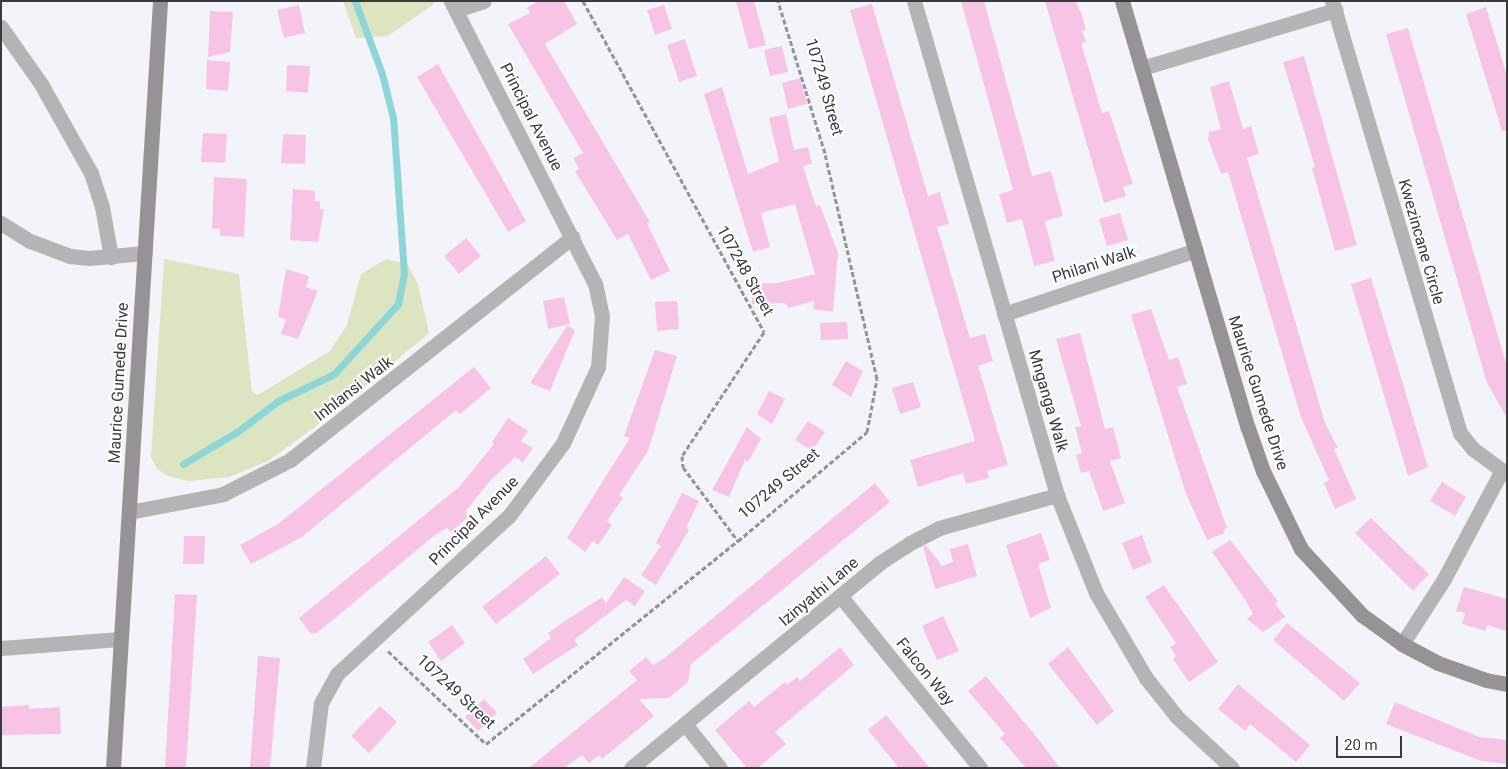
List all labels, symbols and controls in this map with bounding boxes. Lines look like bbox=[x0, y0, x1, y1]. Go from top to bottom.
street label: 107249 Street bbox=[801, 36, 847, 138]
street label: Principal Avenue bbox=[496, 60, 566, 174]
street label: Kwezincane Circle bbox=[1394, 177, 1448, 307]
street label: 107248 Street bbox=[712, 223, 778, 319]
street label: Philani Walk bbox=[1050, 242, 1138, 288]
street label: Maurice Gumede Drive bbox=[105, 302, 133, 464]
street label: Maurice Gumede Drive bbox=[1224, 313, 1292, 473]
street label: Mnganga Walk bbox=[1024, 348, 1072, 454]
street label: Inhlansi Walk bbox=[311, 352, 397, 426]
street label: 107249 Street bbox=[734, 444, 824, 524]
street label: Principal Avenue bbox=[425, 472, 523, 570]
street label: Izinyathi Lane bbox=[775, 553, 863, 631]
street label: Falcon Way bbox=[892, 634, 958, 710]
street label: 107249 Street bbox=[413, 651, 499, 733]
scale bar bbox=[1338, 726, 1404, 758]
text: 20 m bbox=[1344, 736, 1378, 754]

